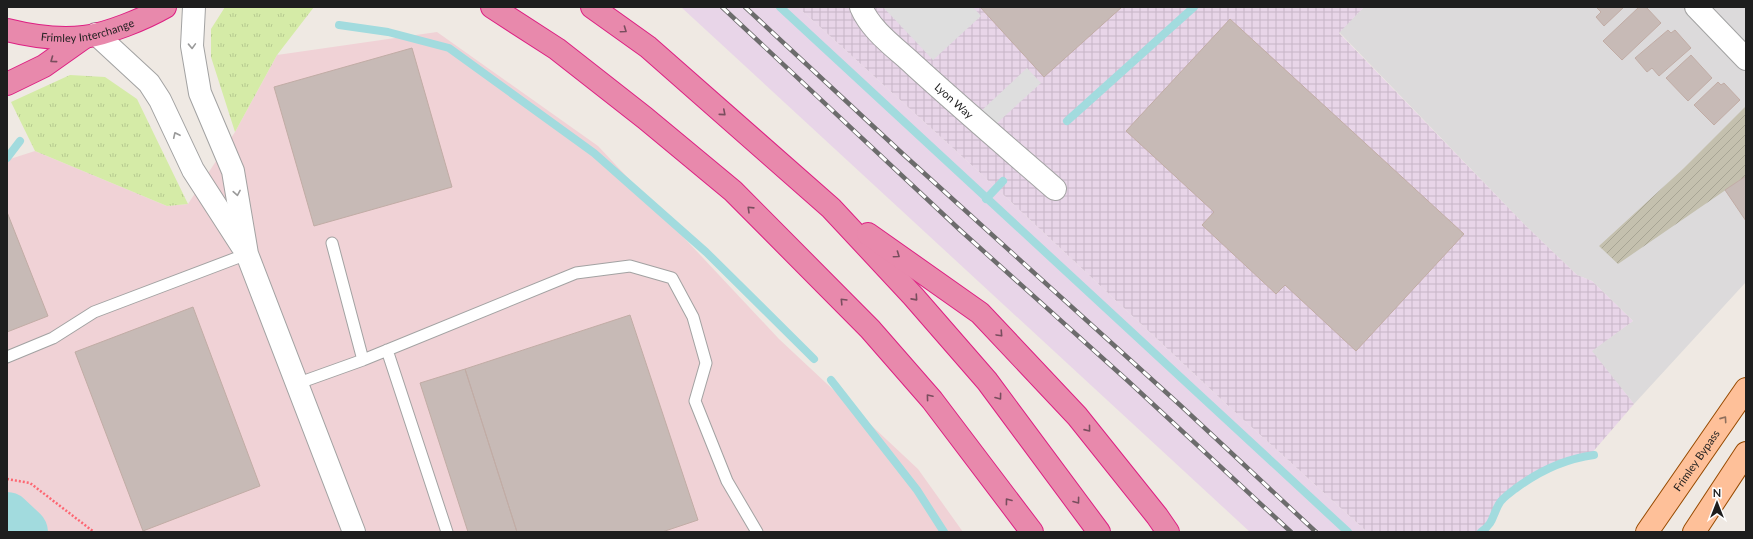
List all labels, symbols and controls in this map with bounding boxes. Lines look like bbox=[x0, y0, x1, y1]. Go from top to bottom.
street label: Frimley Interchange bbox=[40, 16, 136, 44]
one-way arrow bbox=[620, 25, 627, 32]
one-way arrow bbox=[188, 43, 197, 49]
one-way arrow bbox=[50, 55, 57, 63]
street label: Lyon Way bbox=[932, 80, 976, 121]
one-way arrow bbox=[719, 108, 726, 115]
one-way arrow bbox=[173, 131, 181, 139]
one-way arrow bbox=[232, 190, 241, 196]
one-way arrow bbox=[748, 207, 755, 214]
one-way arrow bbox=[893, 250, 900, 257]
one-way arrow bbox=[910, 293, 917, 301]
one-way arrow bbox=[840, 298, 848, 306]
one-way arrow bbox=[995, 329, 1002, 337]
one-way arrow bbox=[994, 392, 1001, 399]
one-way arrow bbox=[927, 395, 934, 402]
one-way arrow bbox=[1719, 416, 1726, 423]
one-way arrow bbox=[1083, 425, 1090, 432]
street label: Frimley Bypass bbox=[1670, 427, 1722, 493]
north arrow bbox=[1697, 483, 1737, 523]
text: N bbox=[1713, 486, 1721, 499]
one-way arrow bbox=[1072, 496, 1079, 503]
one-way arrow bbox=[1006, 498, 1013, 505]

